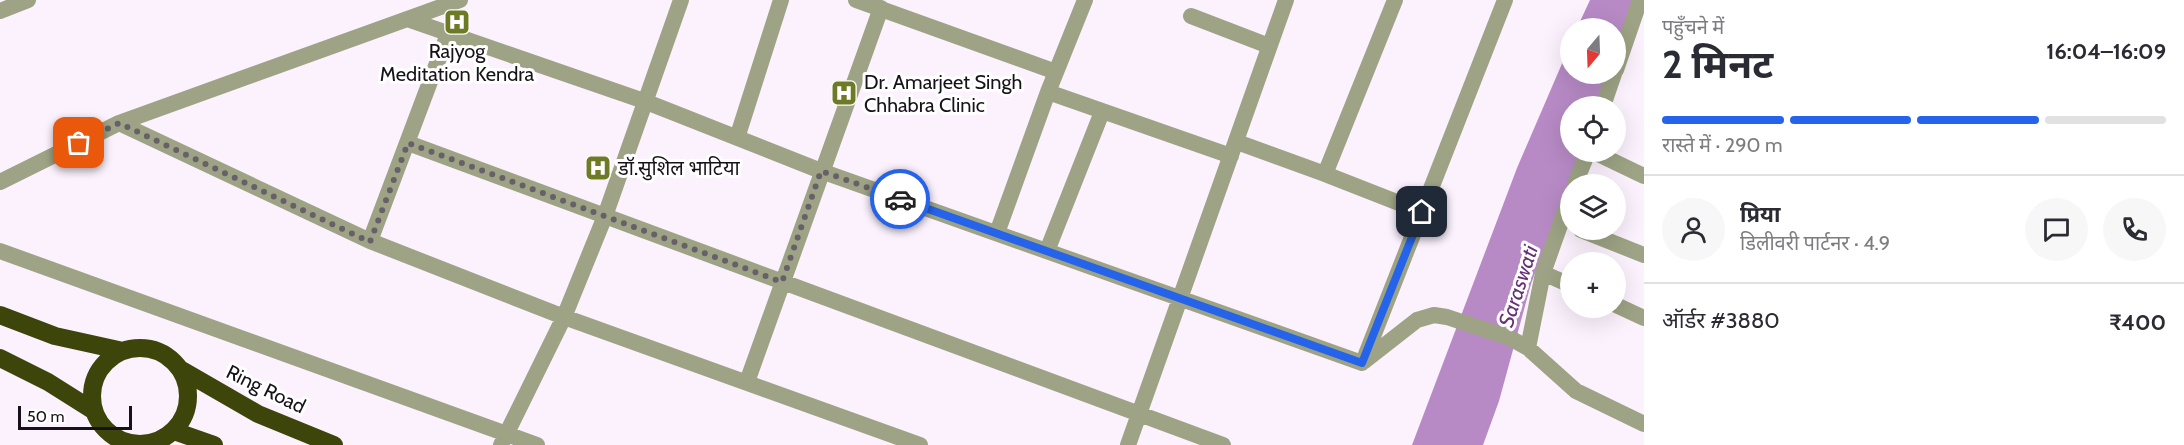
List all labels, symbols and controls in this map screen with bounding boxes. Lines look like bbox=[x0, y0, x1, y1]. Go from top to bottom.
hospital icon: Rajyog Meditation Kendra bbox=[442, 7, 472, 37]
text: पहुँचने में bbox=[1662, 15, 1724, 39]
north arrow bbox=[1560, 18, 1626, 84]
map controls bbox=[1560, 18, 1626, 318]
text: 16:04–16:09 bbox=[2046, 38, 2166, 65]
place label: Rajyog Meditation Kendra bbox=[380, 39, 535, 86]
text: 2 मिनट bbox=[1662, 40, 1773, 88]
place label: Dr. Amarjeet Singh Chhabra Clinic bbox=[864, 70, 1022, 117]
hospital icon: Dr. Amarjeet Singh Chhabra Clinic bbox=[829, 78, 859, 108]
button: locate bbox=[1560, 96, 1626, 162]
pin bbox=[53, 117, 104, 168]
icon: bag bbox=[62, 126, 95, 159]
text: रास्ते में · 290 m bbox=[1662, 133, 1783, 157]
hospital icon: डॉ.सुशिल भाटिया bbox=[583, 153, 613, 183]
place label: डॉ.सुशिल भाटिया bbox=[617, 156, 740, 181]
courier bbox=[870, 169, 930, 229]
button: layers bbox=[1560, 174, 1626, 240]
icon: car bbox=[884, 183, 917, 216]
pin bbox=[1396, 186, 1447, 237]
icon: home bbox=[1405, 195, 1438, 228]
button: person bbox=[1662, 198, 1725, 261]
button: chat bbox=[2025, 198, 2088, 261]
button: phone bbox=[2103, 198, 2166, 261]
text: प्रिया bbox=[1740, 201, 1780, 228]
text: डिलीवरी पार्टनर · 4.9 bbox=[1740, 231, 1890, 255]
water label: Saraswati bbox=[1493, 242, 1543, 330]
button: + bbox=[1560, 252, 1626, 318]
text: ऑर्डर #3880 bbox=[1662, 307, 1780, 334]
text: ₹400 bbox=[2109, 309, 2166, 336]
street label: Ring Road bbox=[222, 360, 310, 418]
scale bar bbox=[18, 403, 132, 430]
text: 50 m bbox=[27, 407, 64, 426]

